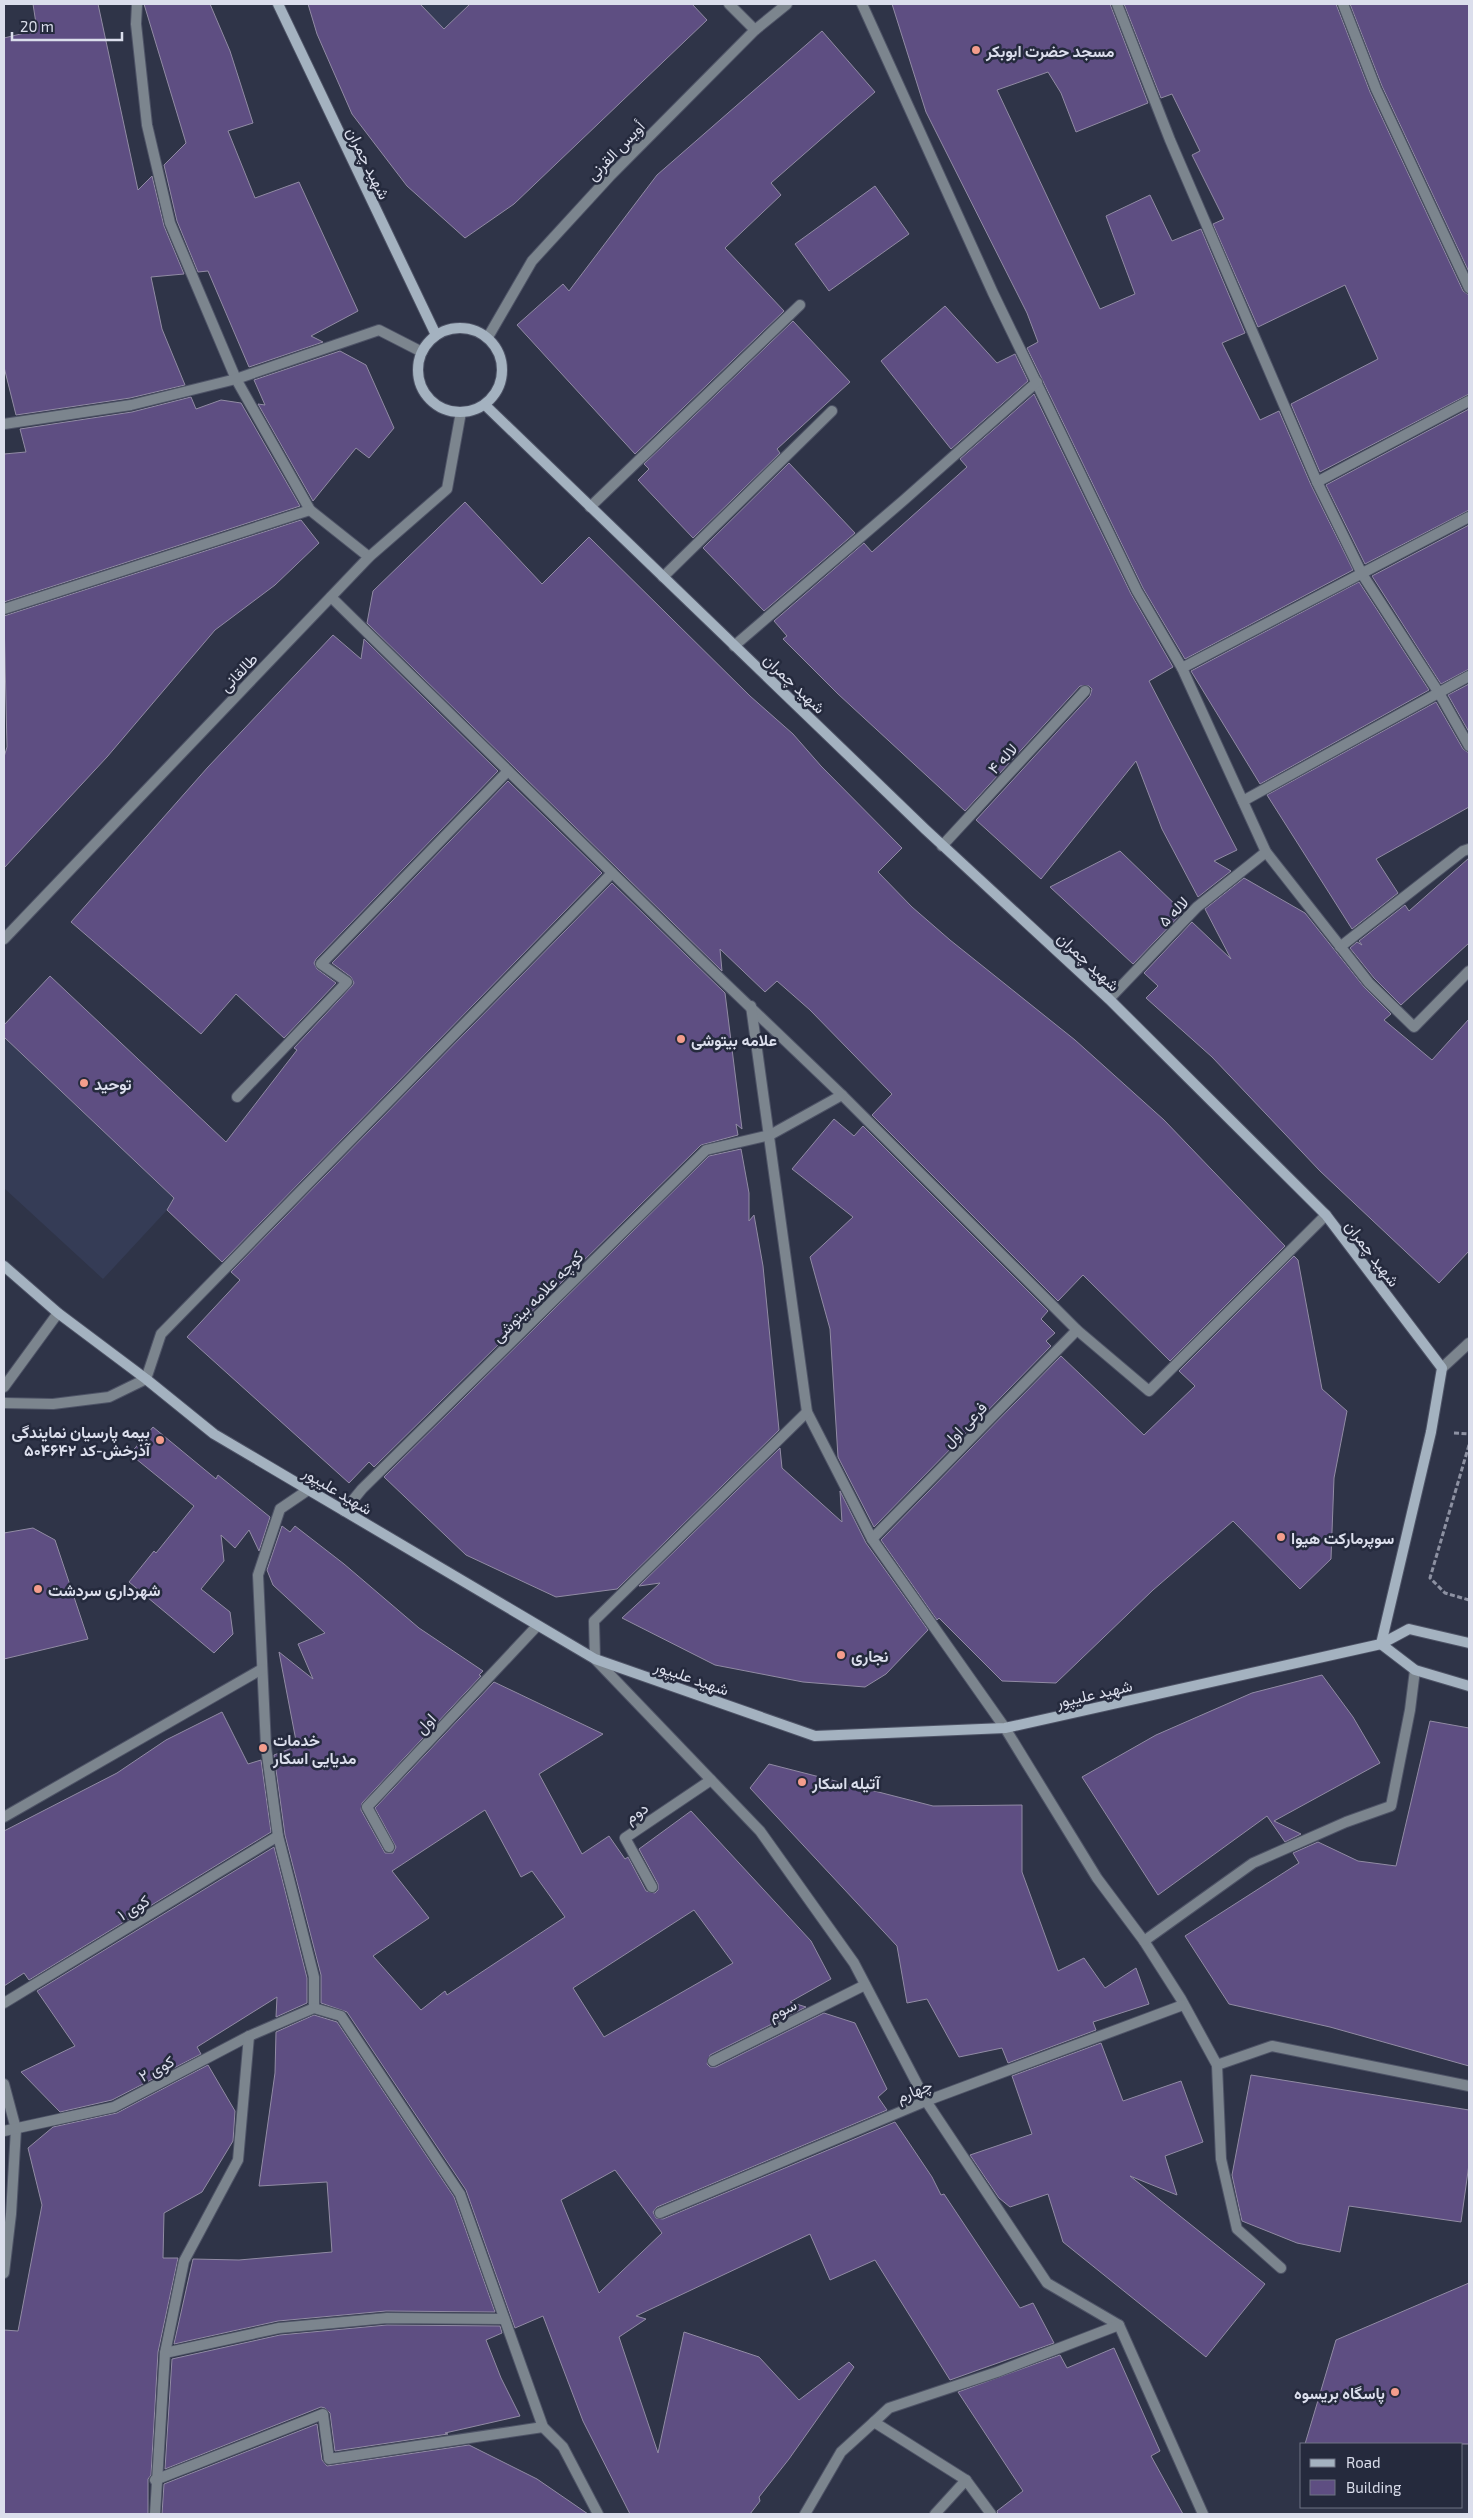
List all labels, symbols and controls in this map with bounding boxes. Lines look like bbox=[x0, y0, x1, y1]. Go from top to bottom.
scale bar bbox=[12, 10, 122, 42]
text: 20 m bbox=[20, 17, 54, 35]
place label: مسجد حضرت ابوبکر bbox=[985, 41, 1115, 62]
marker: مسجد حضرت ابوبکر bbox=[970, 44, 982, 56]
street label: أویس القرنی bbox=[582, 116, 650, 185]
street label: شهید چمران bbox=[341, 124, 395, 204]
street label: طالقانی bbox=[215, 649, 262, 697]
street label: شهید چمران bbox=[758, 649, 830, 719]
street label: لاله ۴ bbox=[983, 739, 1021, 777]
street label: لاله ۵ bbox=[1154, 892, 1192, 930]
street label: شهید چمران bbox=[1052, 927, 1124, 997]
place label: علامه بیتوشی bbox=[691, 1030, 777, 1051]
marker: علامه بیتوشی bbox=[675, 1033, 687, 1045]
place label: توحید bbox=[94, 1074, 132, 1095]
marker: توحید bbox=[78, 1077, 90, 1089]
street label: شهید چمران bbox=[1340, 1216, 1404, 1292]
street label: کوچه علامه بیتوشی bbox=[487, 1246, 589, 1348]
street label: فرعی اول bbox=[938, 1397, 992, 1452]
place label: بیمه پارسیان نمایندگی آذرخش-کد ۵۰۴۶۴۲ bbox=[11, 1422, 152, 1461]
marker: بیمه پارسیان نمایندگی آذرخش-کد ۵۰۴۶۴۲ bbox=[154, 1434, 166, 1446]
street label: شهید علیپور bbox=[297, 1461, 376, 1521]
place label: سوپرمارکت هیوا bbox=[1291, 1528, 1394, 1550]
marker: سوپرمارکت هیوا bbox=[1275, 1531, 1287, 1543]
place label: شهرداری سردشت bbox=[48, 1580, 161, 1601]
marker: شهرداری سردشت bbox=[32, 1583, 44, 1595]
place label: نجاری bbox=[851, 1646, 889, 1667]
marker: نجاری bbox=[835, 1649, 847, 1661]
street label: شهید علیپور bbox=[650, 1655, 732, 1701]
street label: شهید علیپور bbox=[1053, 1675, 1135, 1714]
street label: اول bbox=[411, 1709, 441, 1739]
place label: خدمات مدیایی اسکار bbox=[272, 1730, 357, 1769]
marker: خدمات مدیایی اسکار bbox=[257, 1742, 269, 1754]
place label: آتیله اسکار bbox=[811, 1773, 882, 1794]
marker: آتیله اسکار bbox=[796, 1776, 808, 1788]
street label: دوم bbox=[621, 1797, 652, 1828]
street label: کوی ۱ bbox=[114, 1890, 153, 1926]
street label: سوم bbox=[765, 1994, 800, 2026]
street label: کوی ۲ bbox=[135, 2051, 178, 2087]
street label: چهارم bbox=[893, 2074, 936, 2108]
place label: پاسگاه بریسوه bbox=[1294, 2383, 1385, 2405]
marker: پاسگاه بریسوه bbox=[1389, 2386, 1401, 2398]
legend bbox=[1300, 2443, 1463, 2508]
text: Road bbox=[1346, 2453, 1381, 2471]
text: Building bbox=[1346, 2478, 1402, 2496]

